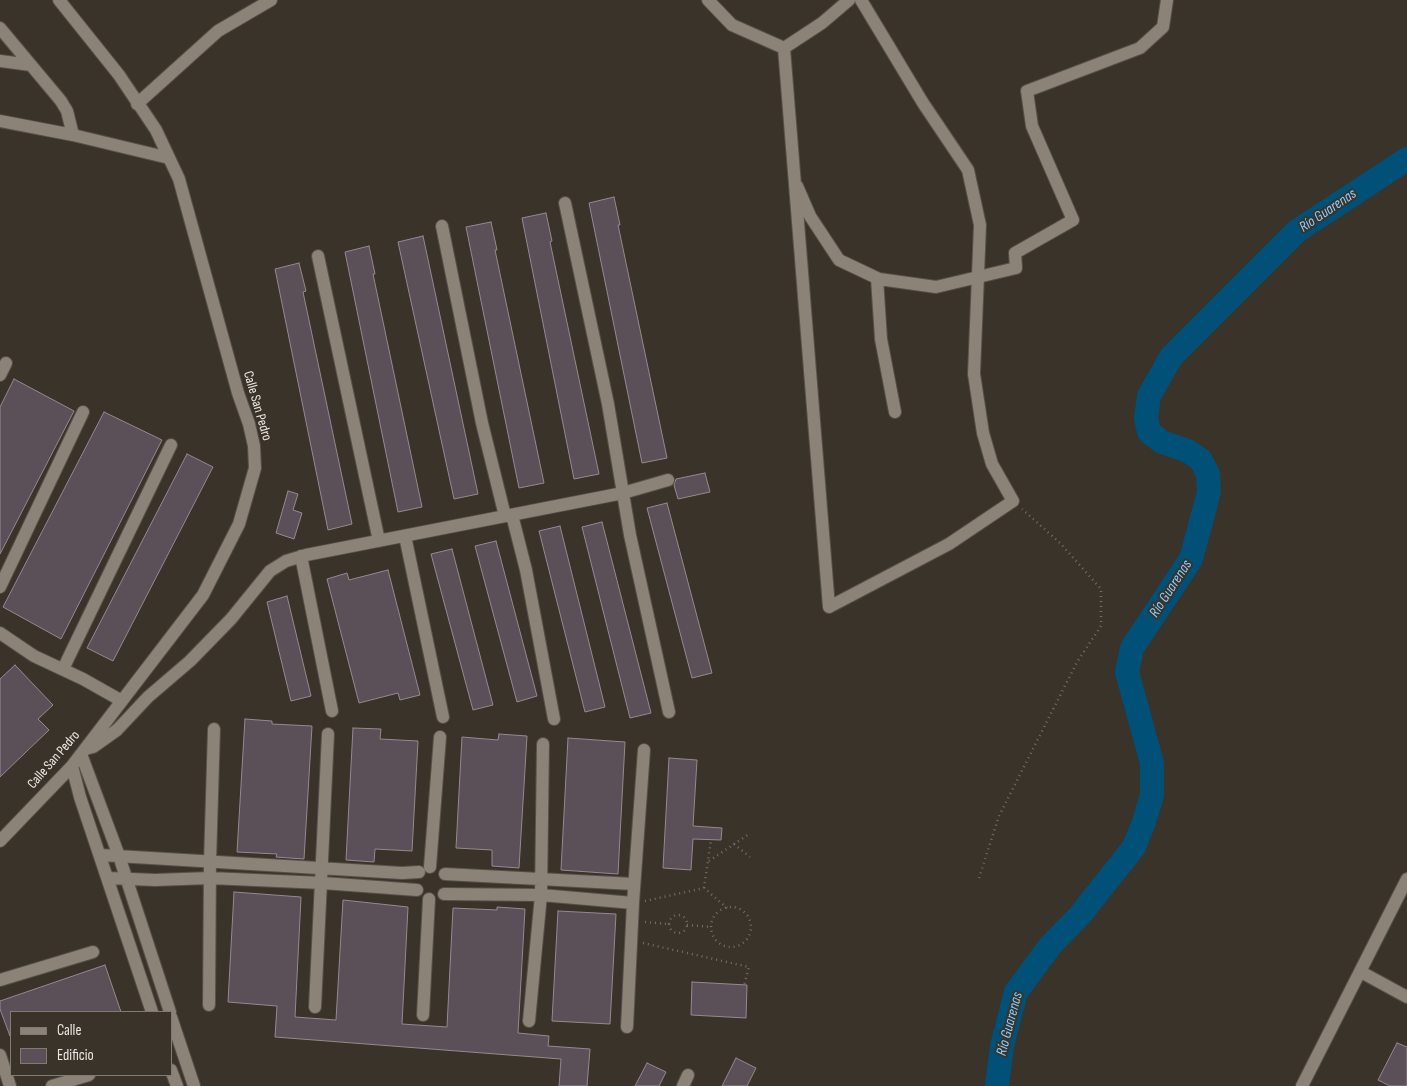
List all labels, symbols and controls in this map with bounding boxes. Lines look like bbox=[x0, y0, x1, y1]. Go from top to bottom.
water label: Río Guarenas bbox=[1296, 185, 1360, 237]
street label: Calle San Pedro bbox=[239, 369, 275, 443]
water label: Río Guarenas bbox=[1146, 557, 1196, 621]
street label: Calle San Pedro bbox=[24, 727, 84, 793]
water label: Río Guarenas bbox=[993, 990, 1027, 1058]
legend bbox=[10, 1011, 172, 1076]
text: Calle bbox=[57, 1021, 81, 1040]
text: Edificio bbox=[57, 1046, 94, 1065]

